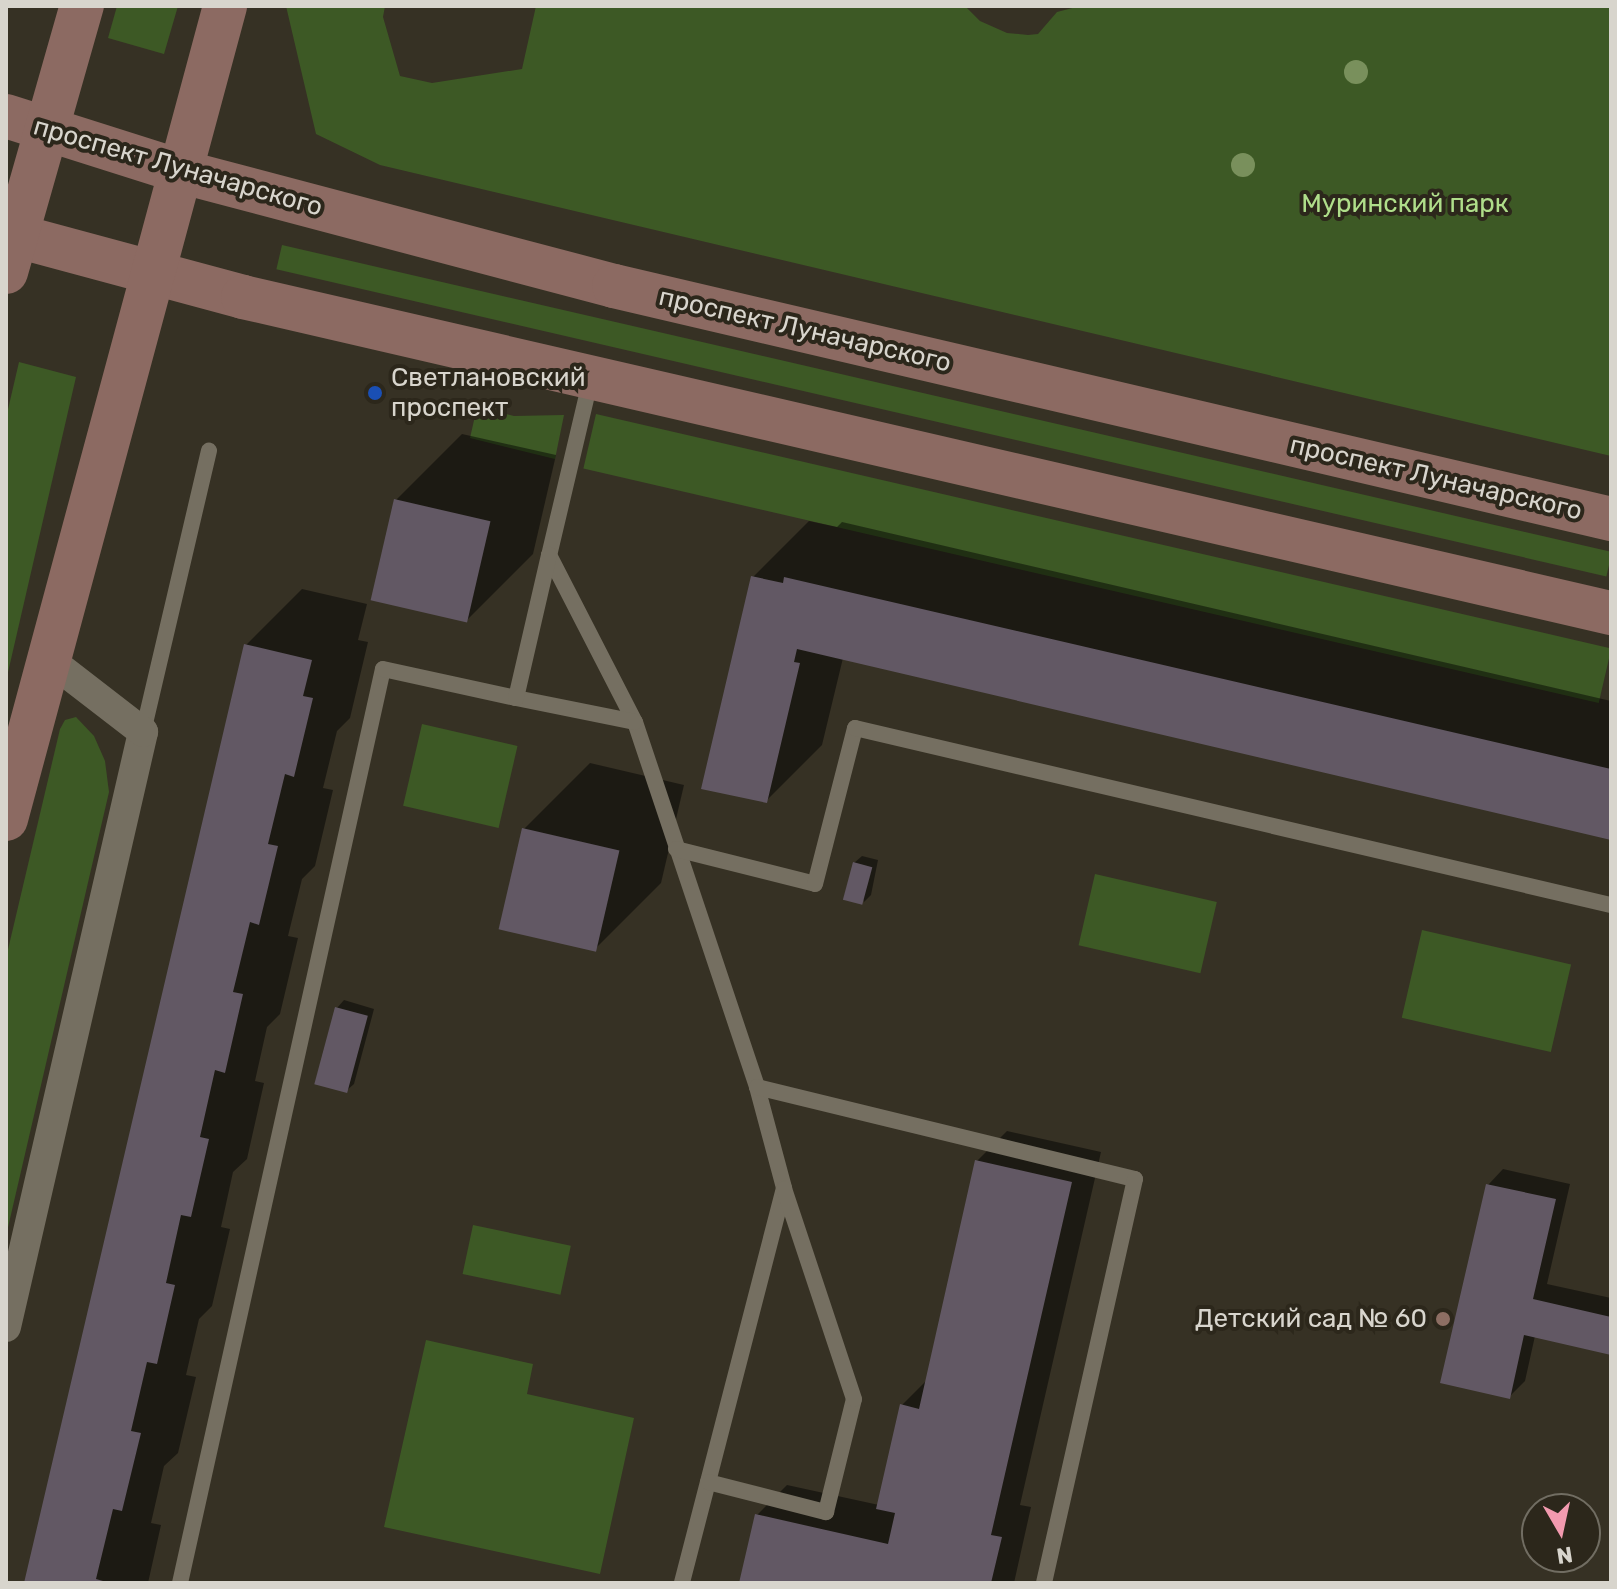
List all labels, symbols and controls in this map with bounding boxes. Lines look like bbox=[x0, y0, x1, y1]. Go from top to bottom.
street label: проспект Луначарского bbox=[30, 111, 326, 223]
park label: Муринский парк bbox=[1301, 188, 1509, 220]
street label: проспект Луначарского bbox=[656, 281, 954, 379]
place label: Светлановский проспект bbox=[391, 362, 586, 424]
marker: Светлановский проспект bbox=[366, 384, 384, 402]
street label: проспект Луначарского bbox=[1287, 429, 1585, 527]
place label: Детский сад № 60 bbox=[1195, 1303, 1427, 1335]
marker: Детский сад № 60 bbox=[1434, 1310, 1452, 1328]
north arrow bbox=[1521, 1493, 1601, 1573]
text: N bbox=[1555, 1541, 1574, 1570]

